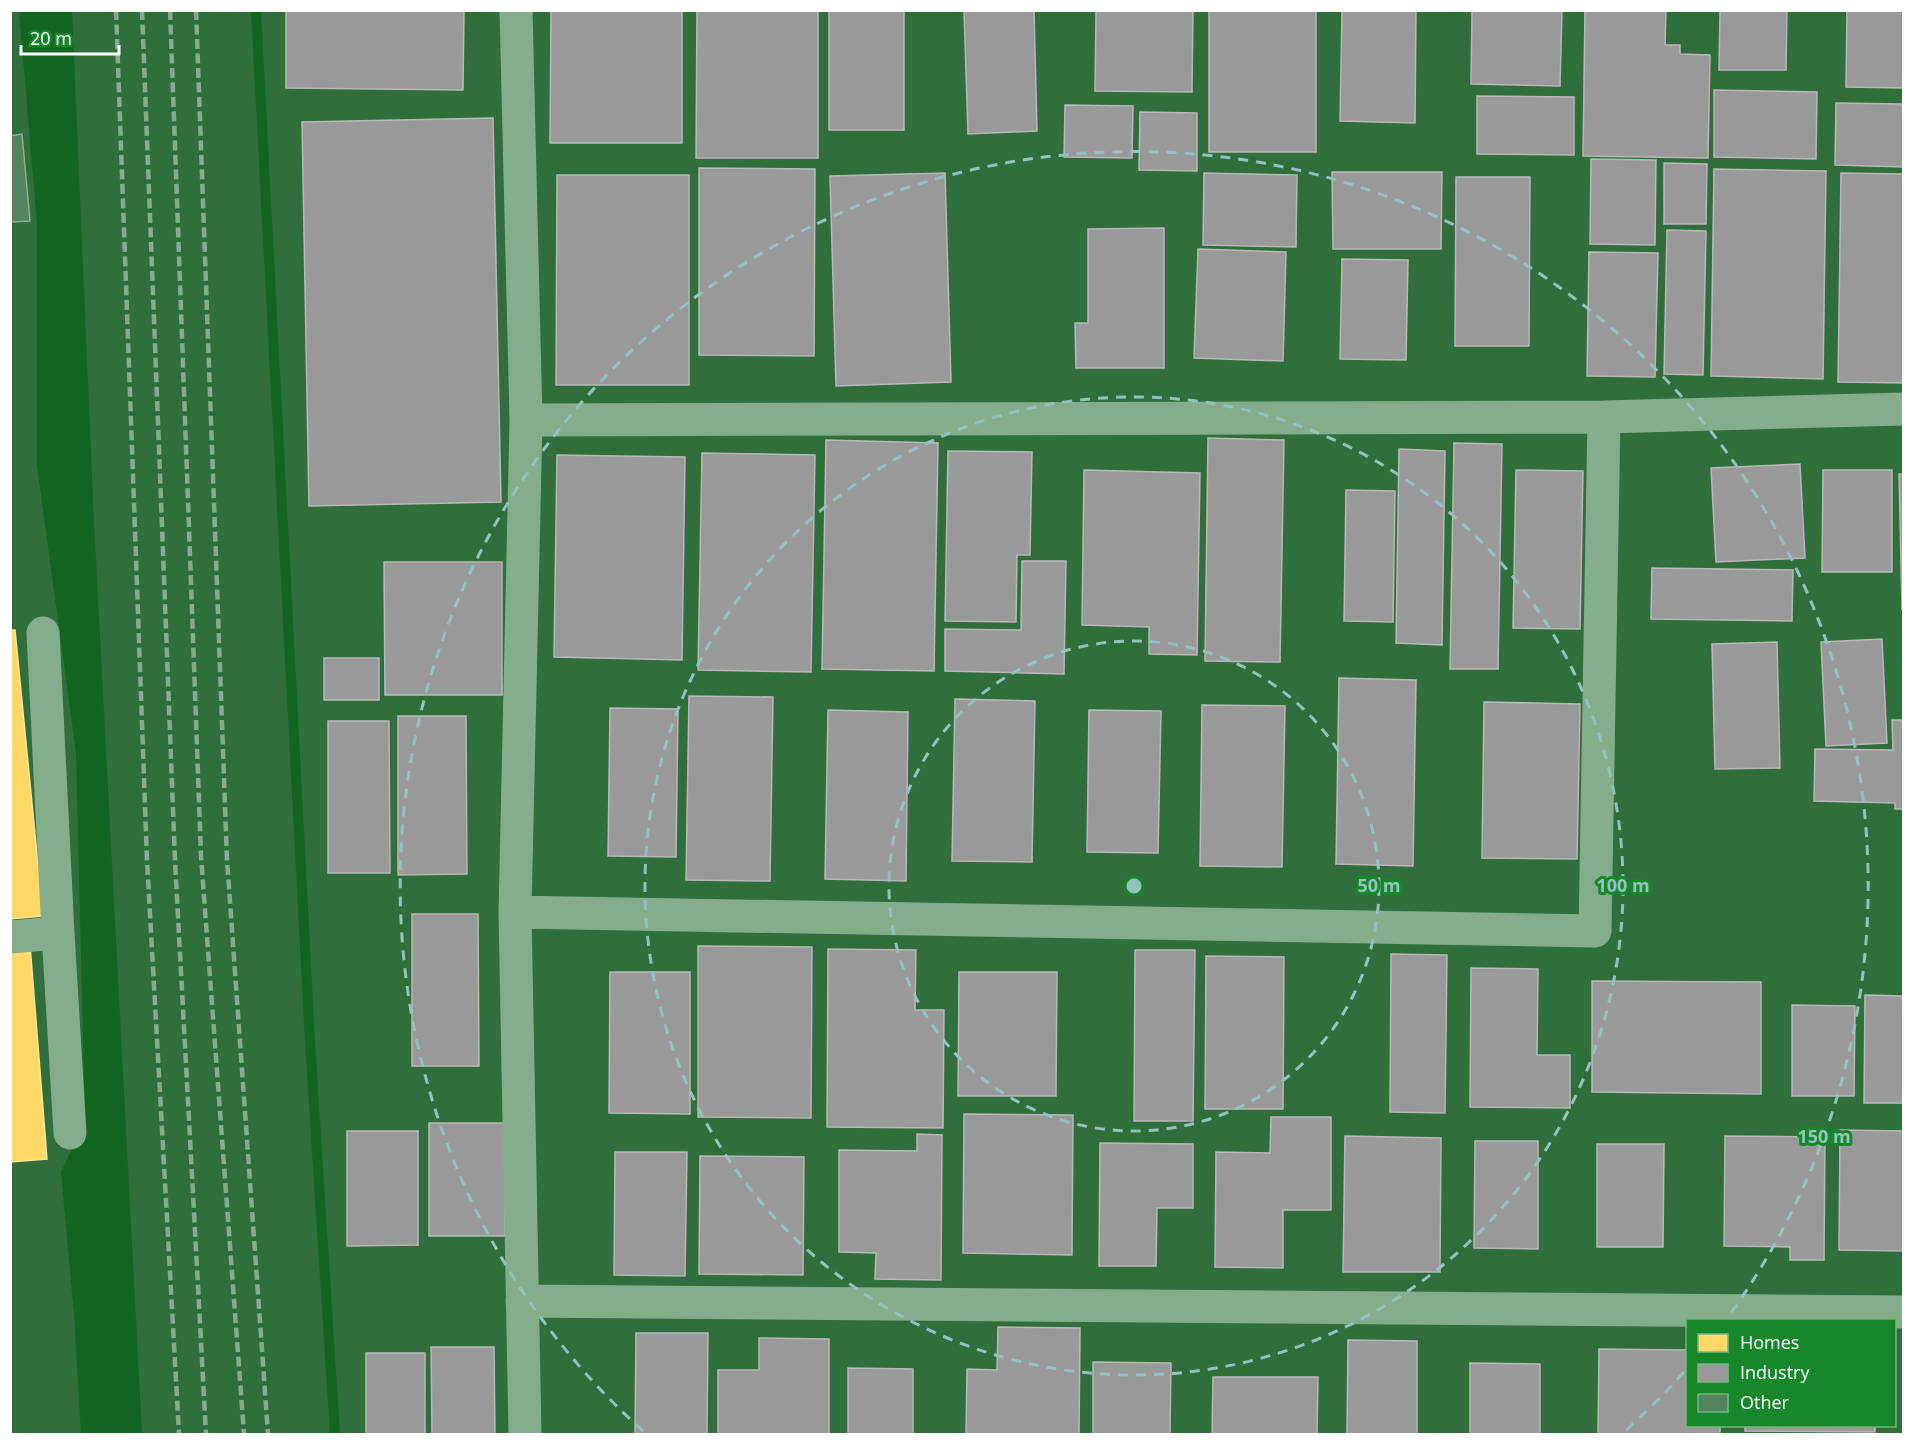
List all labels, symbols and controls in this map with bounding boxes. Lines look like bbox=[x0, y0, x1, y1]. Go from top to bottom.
scale bar bbox=[21, 18, 118, 56]
text: 20 m bbox=[30, 26, 72, 50]
text: 50 m bbox=[1358, 873, 1400, 897]
text: 100 m bbox=[1596, 873, 1650, 897]
centre of rings bbox=[1124, 876, 1144, 896]
text: 150 m bbox=[1797, 1124, 1851, 1148]
legend bbox=[1686, 1319, 1896, 1427]
text: Homes bbox=[1740, 1330, 1799, 1354]
text: Industry bbox=[1740, 1360, 1810, 1384]
text: Other bbox=[1740, 1390, 1790, 1414]

